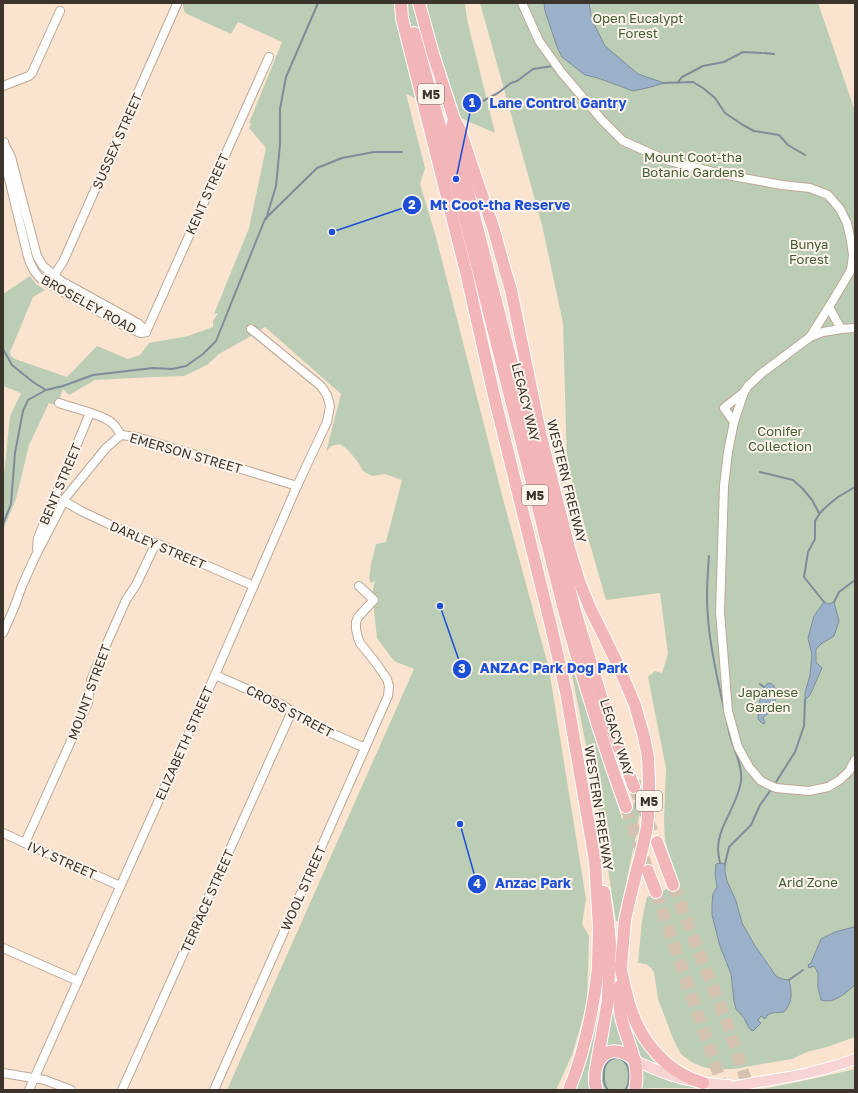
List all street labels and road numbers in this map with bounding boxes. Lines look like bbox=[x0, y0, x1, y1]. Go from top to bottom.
road number: M5 bbox=[418, 84, 444, 104]
street label: SUSSEX STREET bbox=[89, 91, 145, 191]
street label: KENT STREET bbox=[182, 151, 232, 237]
street label: BROSELEY ROAD bbox=[39, 271, 139, 337]
street label: LEGACY WAY bbox=[509, 361, 544, 443]
street label: WESTERN FREEWAY bbox=[544, 418, 590, 545]
street label: EMERSON STREET bbox=[128, 429, 244, 477]
street label: BENT STREET bbox=[36, 441, 84, 527]
road number: M5 bbox=[522, 485, 548, 505]
street label: DARLEY STREET bbox=[108, 518, 208, 572]
street label: MOUNT STREET bbox=[64, 642, 114, 742]
street label: CROSS STREET bbox=[244, 681, 336, 741]
street label: ELIZABETH STREET bbox=[152, 684, 216, 802]
street label: LEGACY WAY bbox=[597, 696, 637, 778]
street label: WESTERN FREEWAY bbox=[581, 744, 617, 872]
road number: M5 bbox=[636, 791, 662, 811]
street label: IVY STREET bbox=[25, 838, 99, 882]
street label: WOOL STREET bbox=[277, 843, 329, 933]
street label: TERRACE STREET bbox=[177, 847, 237, 955]

